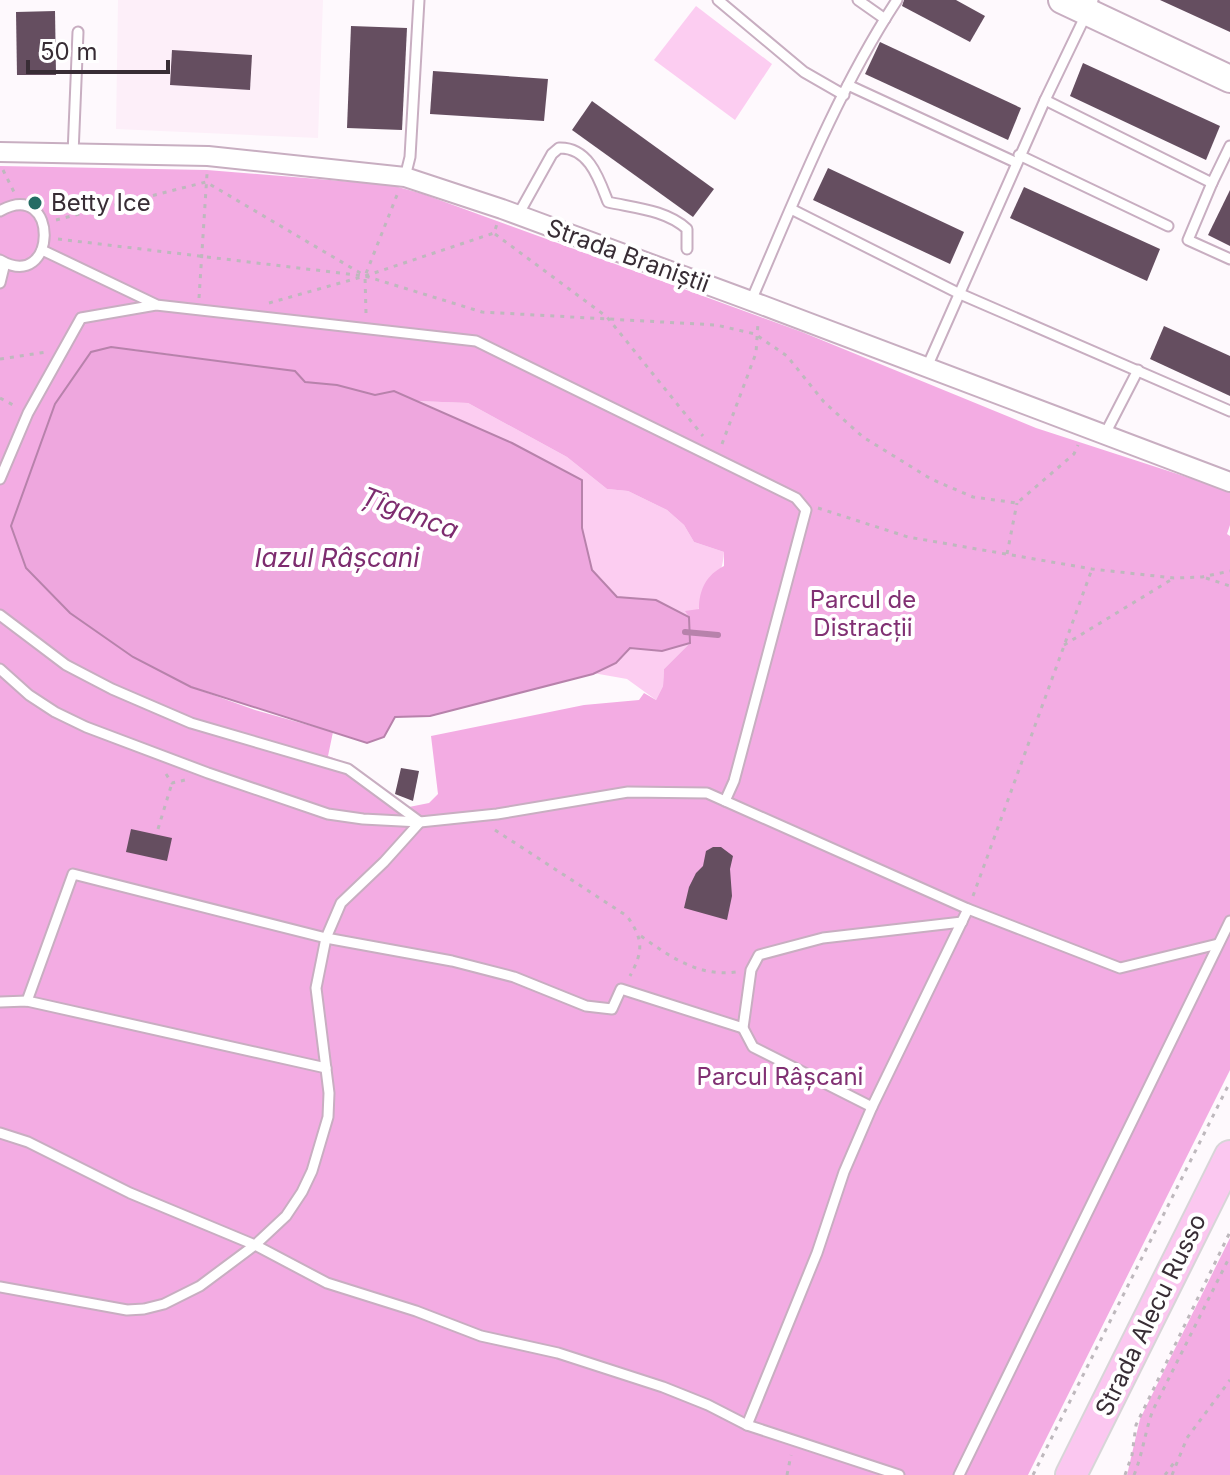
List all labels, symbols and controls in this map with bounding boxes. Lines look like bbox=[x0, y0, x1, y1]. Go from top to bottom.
scale bar bbox=[28, 24, 168, 74]
text: 50 m bbox=[40, 37, 98, 66]
place label: Betty Ice bbox=[51, 188, 151, 217]
marker: Betty Ice bbox=[26, 194, 44, 212]
street label: Strada Braniștii bbox=[543, 213, 713, 298]
water label: Țîganca bbox=[357, 480, 463, 546]
water label: Iazul Râșcani bbox=[254, 542, 420, 573]
park label: Parcul de Distracții bbox=[810, 585, 916, 642]
park label: Parcul Râșcani bbox=[697, 1062, 863, 1091]
street label: Strada Alecu Russo bbox=[1089, 1209, 1212, 1420]

